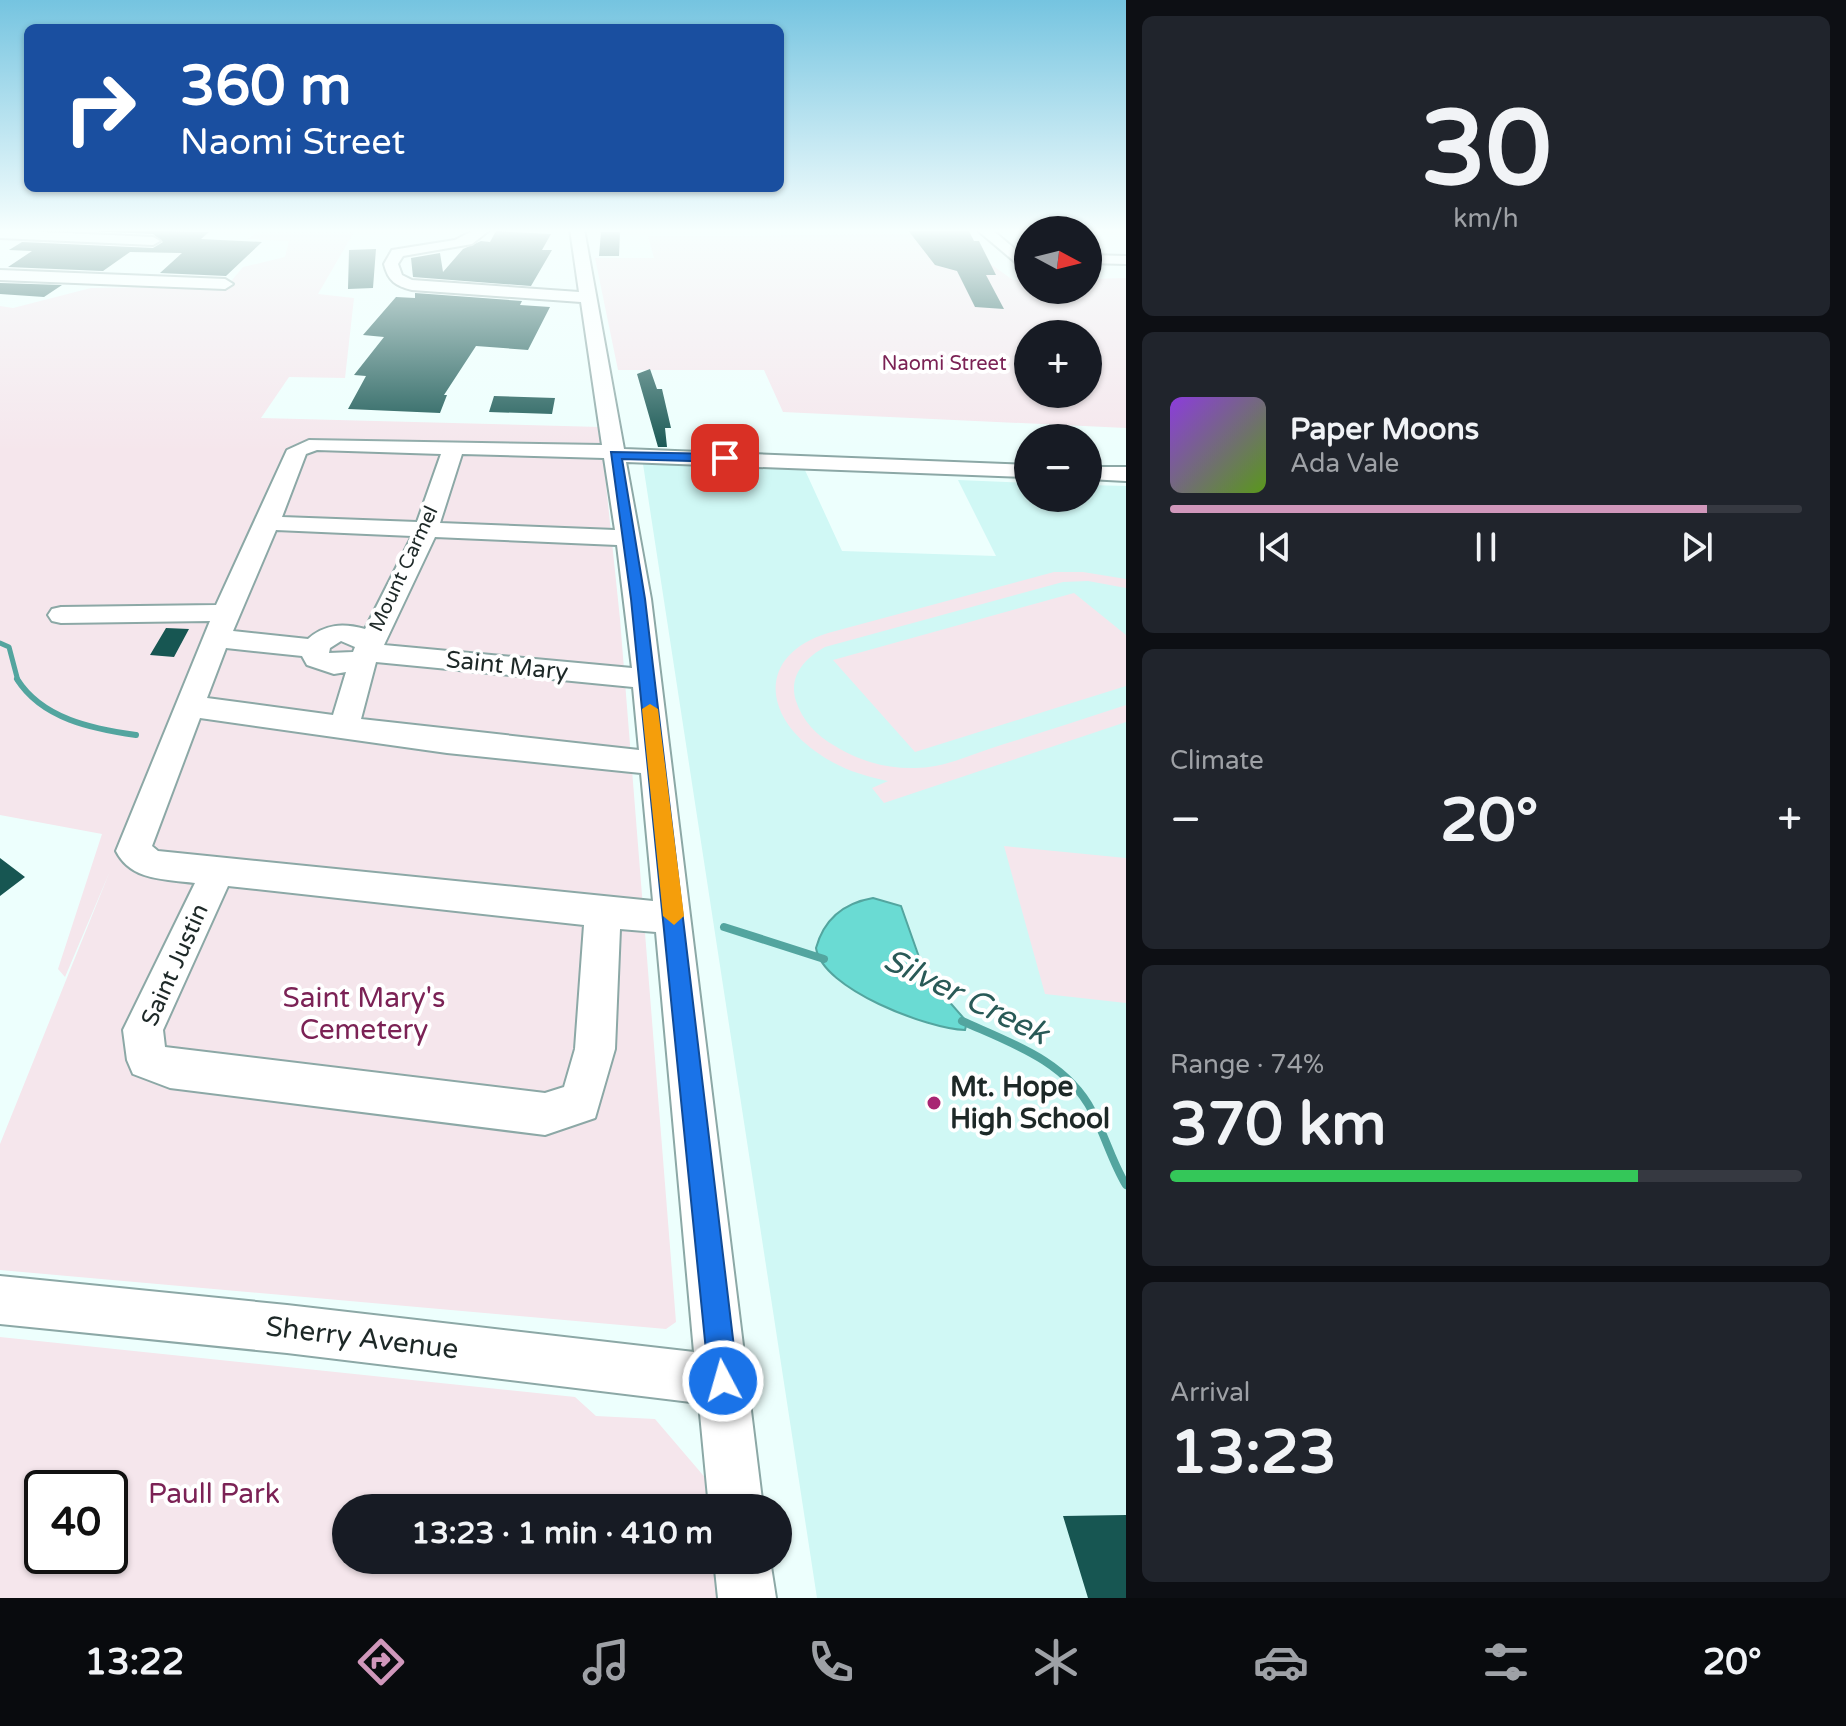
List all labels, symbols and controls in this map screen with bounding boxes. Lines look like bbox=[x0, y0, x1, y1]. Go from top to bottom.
text: 360 m bbox=[180, 53, 351, 120]
icon: right bbox=[48, 56, 152, 160]
text: 30 bbox=[1421, 88, 1551, 213]
text: Naomi Street bbox=[180, 121, 405, 164]
text: km/h bbox=[1453, 203, 1519, 234]
north arrow bbox=[1014, 216, 1102, 304]
map controls bbox=[1014, 216, 1102, 512]
button: + bbox=[1014, 320, 1102, 408]
park label: Naomi Street bbox=[881, 352, 1007, 376]
text: Paper Moons bbox=[1290, 411, 1479, 448]
pin bbox=[691, 424, 759, 492]
button: − bbox=[1014, 424, 1102, 512]
icon: arrive bbox=[703, 436, 747, 480]
text: Ada Vale bbox=[1290, 448, 1399, 479]
street label: Mount Carmel bbox=[364, 502, 444, 636]
icon: previous bbox=[1253, 525, 1297, 569]
icon: pause bbox=[1464, 525, 1508, 569]
icon: next bbox=[1675, 525, 1719, 569]
street label: Saint Mary bbox=[444, 645, 570, 687]
text: Climate bbox=[1170, 745, 1264, 776]
text: 20° bbox=[1440, 785, 1538, 857]
text: − bbox=[1170, 794, 1201, 847]
text: + bbox=[1777, 794, 1802, 847]
street label: Saint Justin bbox=[135, 899, 215, 1031]
water label: Silver Creek bbox=[878, 941, 1057, 1054]
park label: Saint Mary's Cemetery bbox=[283, 981, 445, 1047]
text: Range · 74% bbox=[1170, 1049, 1324, 1080]
place label: Mt. Hope High School bbox=[950, 1070, 1110, 1136]
text: 370 km bbox=[1170, 1089, 1386, 1161]
marker: Mt. Hope High School bbox=[925, 1094, 943, 1112]
street label: Sherry Avenue bbox=[264, 1309, 460, 1367]
position arrow bbox=[681, 1339, 765, 1423]
text: Arrival bbox=[1170, 1377, 1250, 1408]
text: 13:23 bbox=[1170, 1417, 1336, 1489]
speed limit sign: 40 bbox=[24, 1470, 128, 1574]
park label: Paull Park bbox=[148, 1477, 280, 1511]
text: 13:23 · 1 min · 410 m bbox=[411, 1515, 713, 1552]
icon: directions bbox=[353, 1634, 409, 1690]
icon: music bbox=[578, 1634, 634, 1690]
icon: phone bbox=[803, 1634, 859, 1690]
icon: climate bbox=[1028, 1634, 1084, 1690]
icon: car bbox=[1253, 1634, 1309, 1690]
icon: filters bbox=[1478, 1634, 1534, 1690]
text: 13:22 bbox=[84, 1641, 184, 1684]
text: 20° bbox=[1703, 1641, 1762, 1684]

